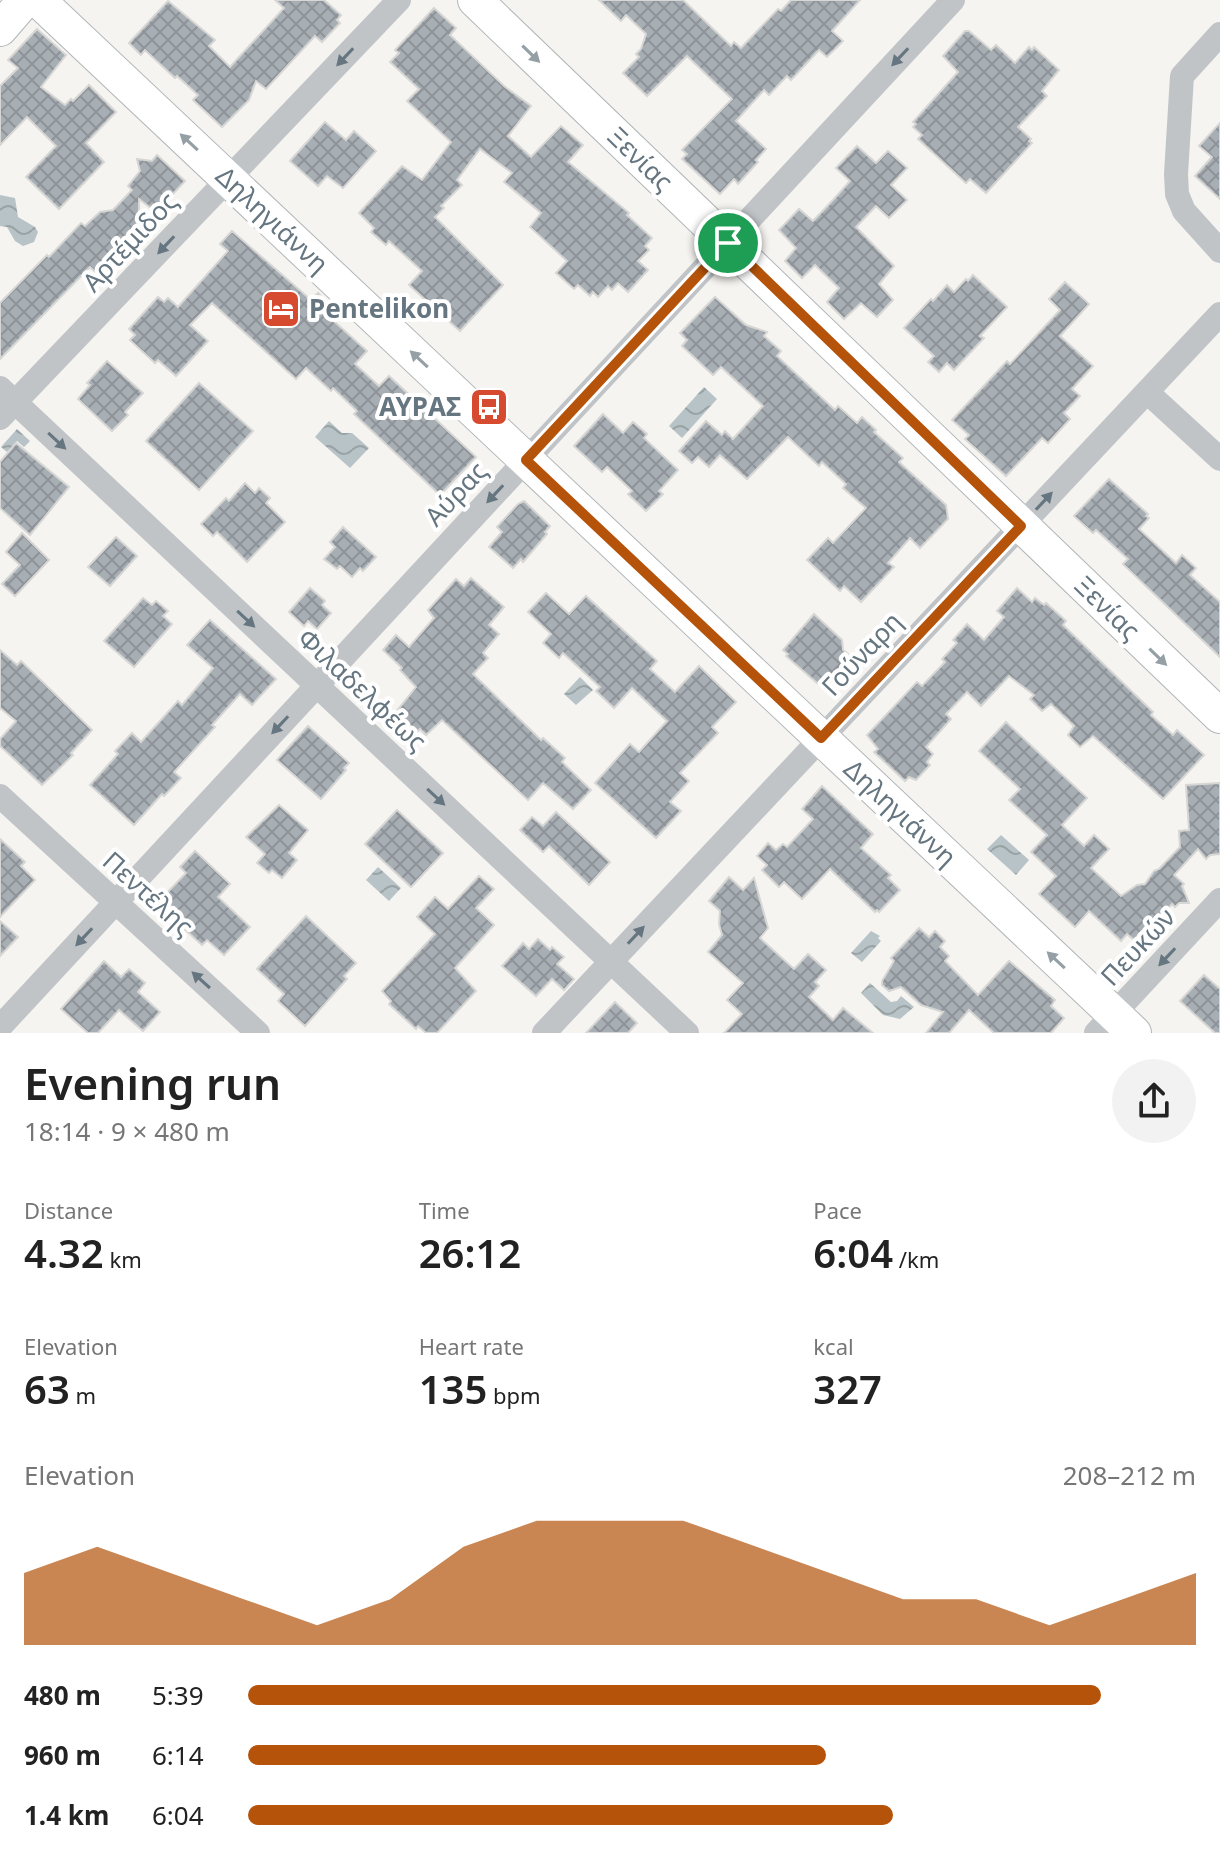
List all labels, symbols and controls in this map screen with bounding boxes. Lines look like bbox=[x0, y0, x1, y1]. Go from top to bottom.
one-way arrow bbox=[522, 45, 541, 63]
one-way arrow bbox=[337, 47, 355, 66]
one-way arrow bbox=[892, 47, 910, 66]
street label: Ξενίας bbox=[600, 118, 681, 199]
one-way arrow bbox=[180, 134, 199, 152]
street label: Δηληγιάννη bbox=[209, 158, 337, 281]
street label: Αρτέμιδος bbox=[74, 184, 185, 299]
pin bbox=[694, 209, 762, 277]
icon: arrive bbox=[706, 221, 750, 265]
one-way arrow bbox=[157, 235, 175, 254]
hotel icon: Pentelikon bbox=[260, 288, 302, 330]
place label: Pentelikon bbox=[309, 290, 449, 326]
one-way arrow bbox=[410, 351, 429, 369]
bus stop icon: ΑΥΡΑΣ bbox=[468, 386, 510, 428]
place label: ΑΥΡΑΣ bbox=[379, 388, 461, 424]
one-way arrow bbox=[47, 431, 66, 450]
street label: Αύρας bbox=[416, 453, 494, 534]
one-way arrow bbox=[486, 484, 504, 503]
one-way arrow bbox=[1035, 492, 1053, 511]
street label: Ξενίας bbox=[1067, 567, 1148, 648]
street label: Γούναρη bbox=[813, 603, 909, 703]
one-way arrow bbox=[236, 610, 255, 628]
street label: Φιλαδελφέως bbox=[290, 620, 435, 759]
one-way arrow bbox=[1149, 648, 1168, 666]
one-way arrow bbox=[271, 716, 289, 735]
street label: Δηληγιάννη bbox=[837, 751, 965, 874]
one-way arrow bbox=[426, 788, 445, 806]
street label: Πεντέλης bbox=[95, 843, 202, 944]
street label: Πευκών bbox=[1092, 900, 1183, 993]
one-way arrow bbox=[627, 926, 645, 945]
one-way arrow bbox=[75, 927, 93, 946]
one-way arrow bbox=[1158, 947, 1176, 966]
one-way arrow bbox=[1047, 952, 1066, 970]
one-way arrow bbox=[192, 971, 211, 989]
text: Evening run bbox=[24, 1053, 281, 1113]
button: share bbox=[1112, 1059, 1196, 1143]
text: 18:14 · 9 × 480 m bbox=[24, 1113, 230, 1149]
text: Distance bbox=[24, 1195, 113, 1225]
text: Time bbox=[419, 1195, 470, 1225]
text: Pace bbox=[813, 1195, 862, 1225]
text: 4.32 bbox=[24, 1225, 104, 1280]
text: 26:12 bbox=[419, 1225, 521, 1280]
text: 6:04 bbox=[813, 1225, 893, 1280]
text: km bbox=[104, 1244, 142, 1274]
text: /km bbox=[893, 1244, 939, 1274]
text: Elevation bbox=[24, 1331, 118, 1361]
text: Heart rate bbox=[419, 1331, 524, 1361]
text: kcal bbox=[813, 1331, 854, 1361]
text: 63 bbox=[24, 1361, 70, 1416]
text: 135 bbox=[419, 1361, 487, 1416]
text: 327 bbox=[813, 1361, 882, 1416]
text: m bbox=[70, 1380, 96, 1410]
text: bpm bbox=[487, 1380, 541, 1410]
text: Elevation bbox=[24, 1457, 135, 1493]
text: 208–212 m bbox=[1063, 1457, 1196, 1493]
text: 480 m bbox=[24, 1677, 101, 1713]
text: 5:39 bbox=[152, 1677, 204, 1713]
text: 960 m bbox=[24, 1737, 101, 1773]
text: 6:14 bbox=[152, 1737, 204, 1773]
text: 1.4 km bbox=[24, 1797, 109, 1833]
text: 6:04 bbox=[152, 1797, 204, 1833]

